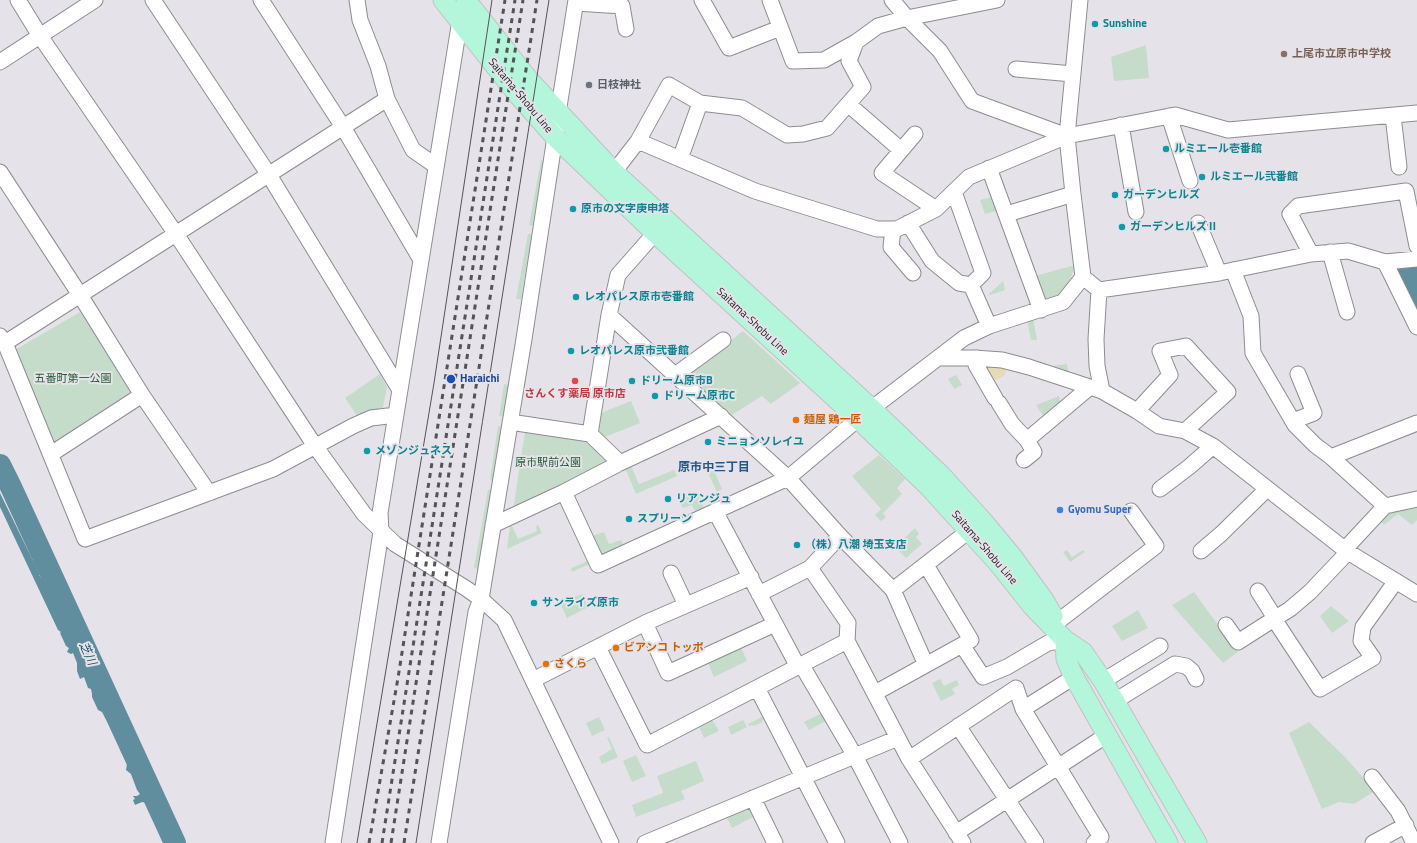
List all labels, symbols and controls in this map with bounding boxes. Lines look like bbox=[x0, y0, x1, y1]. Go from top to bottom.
place label: Sunshine bbox=[1103, 17, 1147, 31]
marker: Sunshine bbox=[1090, 19, 1100, 29]
place label: 上尾市立原市中学校 bbox=[1292, 47, 1391, 61]
marker: 上尾市立原市中学校 bbox=[1279, 49, 1289, 59]
street label: Saitama-Shobu Line bbox=[485, 56, 555, 136]
place label: 日枝神社 bbox=[597, 78, 641, 92]
marker: 日枝神社 bbox=[584, 80, 594, 90]
place label: ルミエール壱番館 bbox=[1174, 142, 1262, 156]
marker: ルミエール壱番館 bbox=[1161, 144, 1171, 154]
place label: ルミエール弐番館 bbox=[1210, 170, 1298, 184]
marker: ルミエール弐番館 bbox=[1197, 172, 1207, 182]
place label: ガーデンヒルズ bbox=[1123, 188, 1200, 202]
marker: ガーデンヒルズ bbox=[1110, 190, 1120, 200]
place label: 原市の文字庚申塔 bbox=[581, 202, 669, 216]
marker: 原市の文字庚申塔 bbox=[568, 204, 578, 214]
place label: ガーデンヒルズⅡ bbox=[1130, 220, 1218, 234]
marker: ガーデンヒルズⅡ bbox=[1117, 222, 1127, 232]
street label: Saitama-Shobu Line bbox=[713, 285, 791, 359]
place label: レオパレス原市壱番館 bbox=[584, 290, 694, 304]
marker: レオパレス原市壱番館 bbox=[571, 292, 581, 302]
place label: レオパレス原市弐番館 bbox=[579, 344, 689, 358]
marker: レオパレス原市弐番館 bbox=[566, 346, 576, 356]
park label: 五番町第一公園 bbox=[35, 372, 111, 386]
place label: Haraichi bbox=[460, 372, 499, 386]
marker: Haraichi bbox=[445, 373, 457, 385]
place label: ドリーム原市B bbox=[640, 374, 713, 388]
marker: さんくす薬局 原市店 bbox=[570, 376, 580, 386]
marker: ドリーム原市B bbox=[627, 376, 637, 386]
place label: さんくす薬局 原市店 bbox=[524, 387, 626, 401]
place label: ドリーム原市C bbox=[663, 389, 735, 403]
marker: ドリーム原市C bbox=[650, 391, 660, 401]
place label: 麺屋 鶏一匠 bbox=[804, 413, 861, 427]
marker: 麺屋 鶏一匠 bbox=[791, 415, 801, 425]
place label: ミニョンソレイユ bbox=[716, 435, 804, 449]
marker: ミニョンソレイユ bbox=[703, 437, 713, 447]
place label: メゾンジュネス bbox=[375, 444, 452, 458]
marker: メゾンジュネス bbox=[362, 446, 372, 456]
park label: 原市駅前公園 bbox=[515, 456, 581, 470]
district label: 原市中三丁目 bbox=[678, 461, 750, 475]
place label: リアンジュ bbox=[676, 492, 731, 506]
marker: リアンジュ bbox=[663, 494, 673, 504]
place label: Gyomu Super bbox=[1068, 503, 1131, 517]
marker: Gyomu Super bbox=[1055, 505, 1065, 515]
street label: Saitama-Shobu Line bbox=[948, 508, 1020, 588]
place label: スプリーン bbox=[637, 512, 692, 526]
marker: スプリーン bbox=[624, 514, 634, 524]
place label: （株）八潮 埼玉支店 bbox=[805, 538, 906, 552]
marker: （株）八潮 埼玉支店 bbox=[792, 540, 802, 550]
place label: サンライズ原市 bbox=[542, 596, 619, 610]
marker: サンライズ原市 bbox=[529, 598, 539, 608]
water label: 芝川 bbox=[75, 640, 99, 668]
place label: ビアンコ トッポ bbox=[624, 641, 703, 655]
marker: ビアンコ トッポ bbox=[611, 643, 621, 653]
place label: さくら bbox=[554, 657, 587, 671]
marker: さくら bbox=[541, 659, 551, 669]

